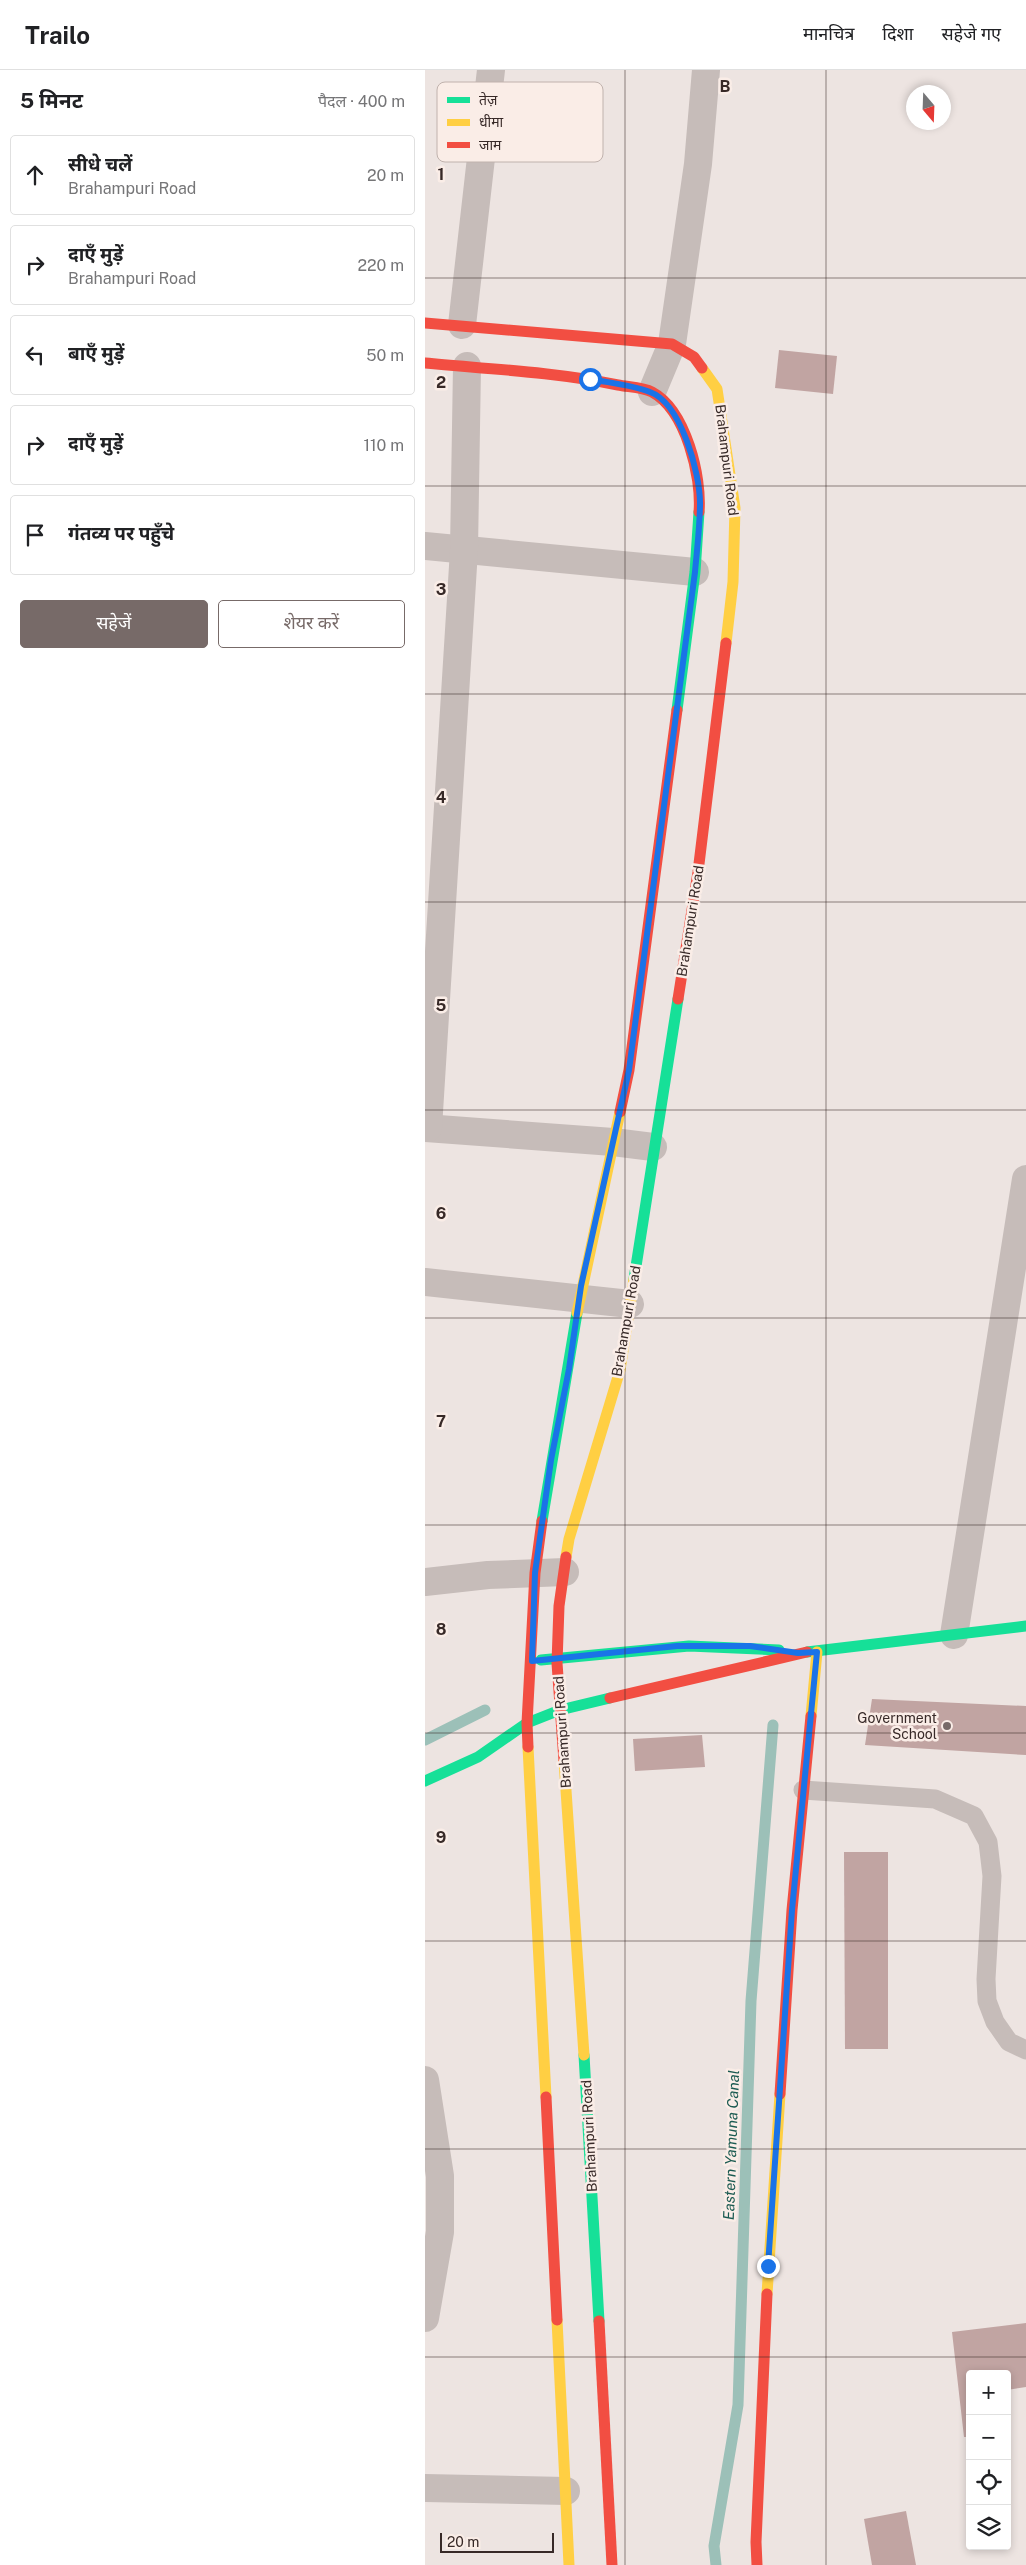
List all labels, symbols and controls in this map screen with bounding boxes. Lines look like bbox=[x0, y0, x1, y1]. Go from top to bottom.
text: Trailo bbox=[25, 21, 90, 49]
text: मानचित्र bbox=[803, 23, 854, 44]
text: दिशा bbox=[882, 23, 913, 44]
text: सहेजे गए bbox=[941, 23, 1001, 44]
text: B bbox=[720, 77, 731, 96]
legend bbox=[437, 82, 603, 162]
north arrow bbox=[906, 85, 951, 130]
text: 5 मिनट bbox=[20, 88, 83, 113]
text: तेज़ bbox=[479, 91, 498, 108]
text: पैदल · 400 m bbox=[318, 92, 405, 111]
text: धीमा bbox=[479, 114, 504, 130]
text: जाम bbox=[479, 137, 502, 153]
text: सीधे चलें bbox=[68, 153, 132, 175]
icon: ahead bbox=[21, 161, 49, 189]
text: 1 bbox=[438, 165, 444, 184]
text: 20 m bbox=[367, 166, 404, 185]
text: Brahampuri Road bbox=[68, 179, 196, 198]
text: दाएँ मुड़ें bbox=[68, 243, 123, 265]
icon: right bbox=[21, 251, 49, 279]
text: 220 m bbox=[357, 256, 404, 275]
text: Brahampuri Road bbox=[68, 269, 196, 288]
icon: left bbox=[21, 341, 49, 369]
text: बाएँ मुड़ें bbox=[68, 342, 124, 364]
text: 50 m bbox=[366, 346, 404, 365]
route start bbox=[579, 368, 602, 391]
text: 2 bbox=[436, 373, 446, 392]
street label: Brahampuri Road bbox=[712, 403, 742, 517]
icon: right bbox=[21, 431, 49, 459]
text: दाएँ मुड़ें bbox=[68, 432, 123, 454]
text: 110 m bbox=[363, 436, 404, 455]
icon: arrive bbox=[21, 521, 49, 549]
text: गंतव्य पर पहुँचे bbox=[68, 522, 174, 544]
text: 3 bbox=[436, 580, 446, 599]
button: सहेजें bbox=[20, 600, 208, 648]
button: शेयर करें bbox=[218, 600, 405, 648]
text: 4 bbox=[436, 788, 447, 807]
street label: Brahampuri Road bbox=[673, 864, 707, 978]
text: 5 bbox=[436, 996, 447, 1015]
text: 6 bbox=[436, 1204, 446, 1223]
street label: Brahampuri Road bbox=[608, 1264, 644, 1378]
text: 7 bbox=[436, 1412, 446, 1431]
text: 8 bbox=[436, 1620, 447, 1639]
street label: Brahampuri Road bbox=[550, 1675, 574, 1789]
place label: Government School bbox=[857, 1710, 937, 1742]
marker: Government School bbox=[941, 1720, 953, 1732]
text: 9 bbox=[436, 1828, 446, 1847]
water label: Eastern Yamuna Canal bbox=[720, 2070, 742, 2220]
street label: Brahampuri Road bbox=[578, 2080, 600, 2192]
route end bbox=[757, 2255, 780, 2278]
map controls bbox=[966, 2370, 1011, 2550]
button: + bbox=[966, 2370, 1011, 2415]
button: − bbox=[966, 2415, 1011, 2460]
button: locate bbox=[966, 2460, 1011, 2505]
button: layers bbox=[966, 2505, 1011, 2550]
scale bar bbox=[440, 2530, 554, 2553]
text: 20 m bbox=[447, 2534, 479, 2550]

